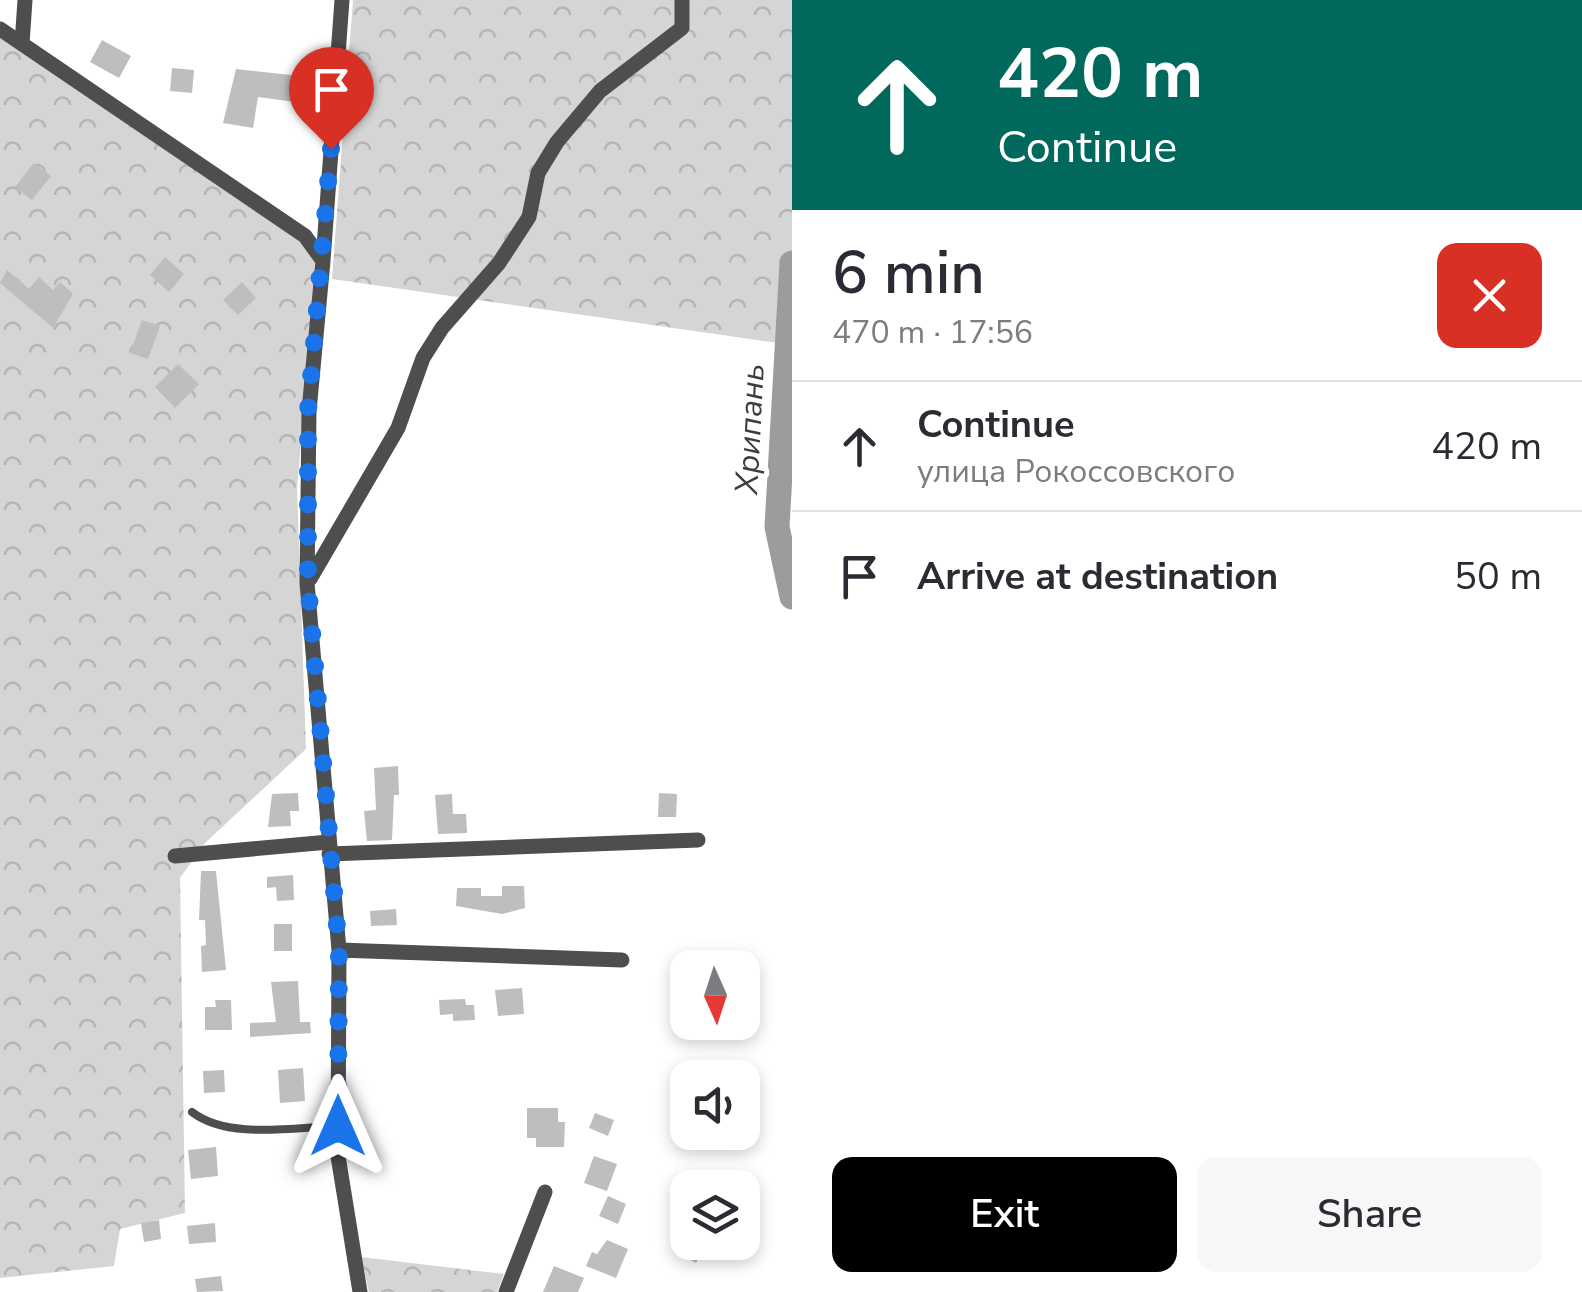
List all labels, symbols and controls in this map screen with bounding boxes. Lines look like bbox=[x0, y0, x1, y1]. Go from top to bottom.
text: 420 m bbox=[997, 26, 1203, 122]
icon: ahead bbox=[832, 40, 962, 170]
pin bbox=[289, 47, 374, 150]
icon: arrive bbox=[304, 62, 359, 117]
text: Continue bbox=[997, 117, 1177, 178]
text: 6 min bbox=[832, 232, 985, 314]
button: close bbox=[1437, 243, 1542, 348]
text: 470 m · 17:56 bbox=[832, 311, 1033, 354]
water label: Хрипань bbox=[725, 363, 775, 496]
text: Continue bbox=[917, 399, 1075, 450]
icon: ahead bbox=[832, 419, 887, 474]
text: 420 m bbox=[1431, 421, 1542, 472]
text: улица Рокоссовского bbox=[917, 450, 1235, 493]
icon: arrive bbox=[832, 549, 887, 604]
text: Arrive at destination bbox=[917, 551, 1278, 602]
text: 50 m bbox=[1454, 551, 1542, 602]
north arrow bbox=[670, 950, 760, 1040]
map controls bbox=[670, 950, 760, 1260]
button: sound bbox=[670, 1060, 760, 1150]
position arrow bbox=[286, 1074, 390, 1178]
button: Exit bbox=[832, 1157, 1177, 1272]
button: Share bbox=[1197, 1157, 1542, 1272]
button: layers bbox=[670, 1170, 760, 1260]

